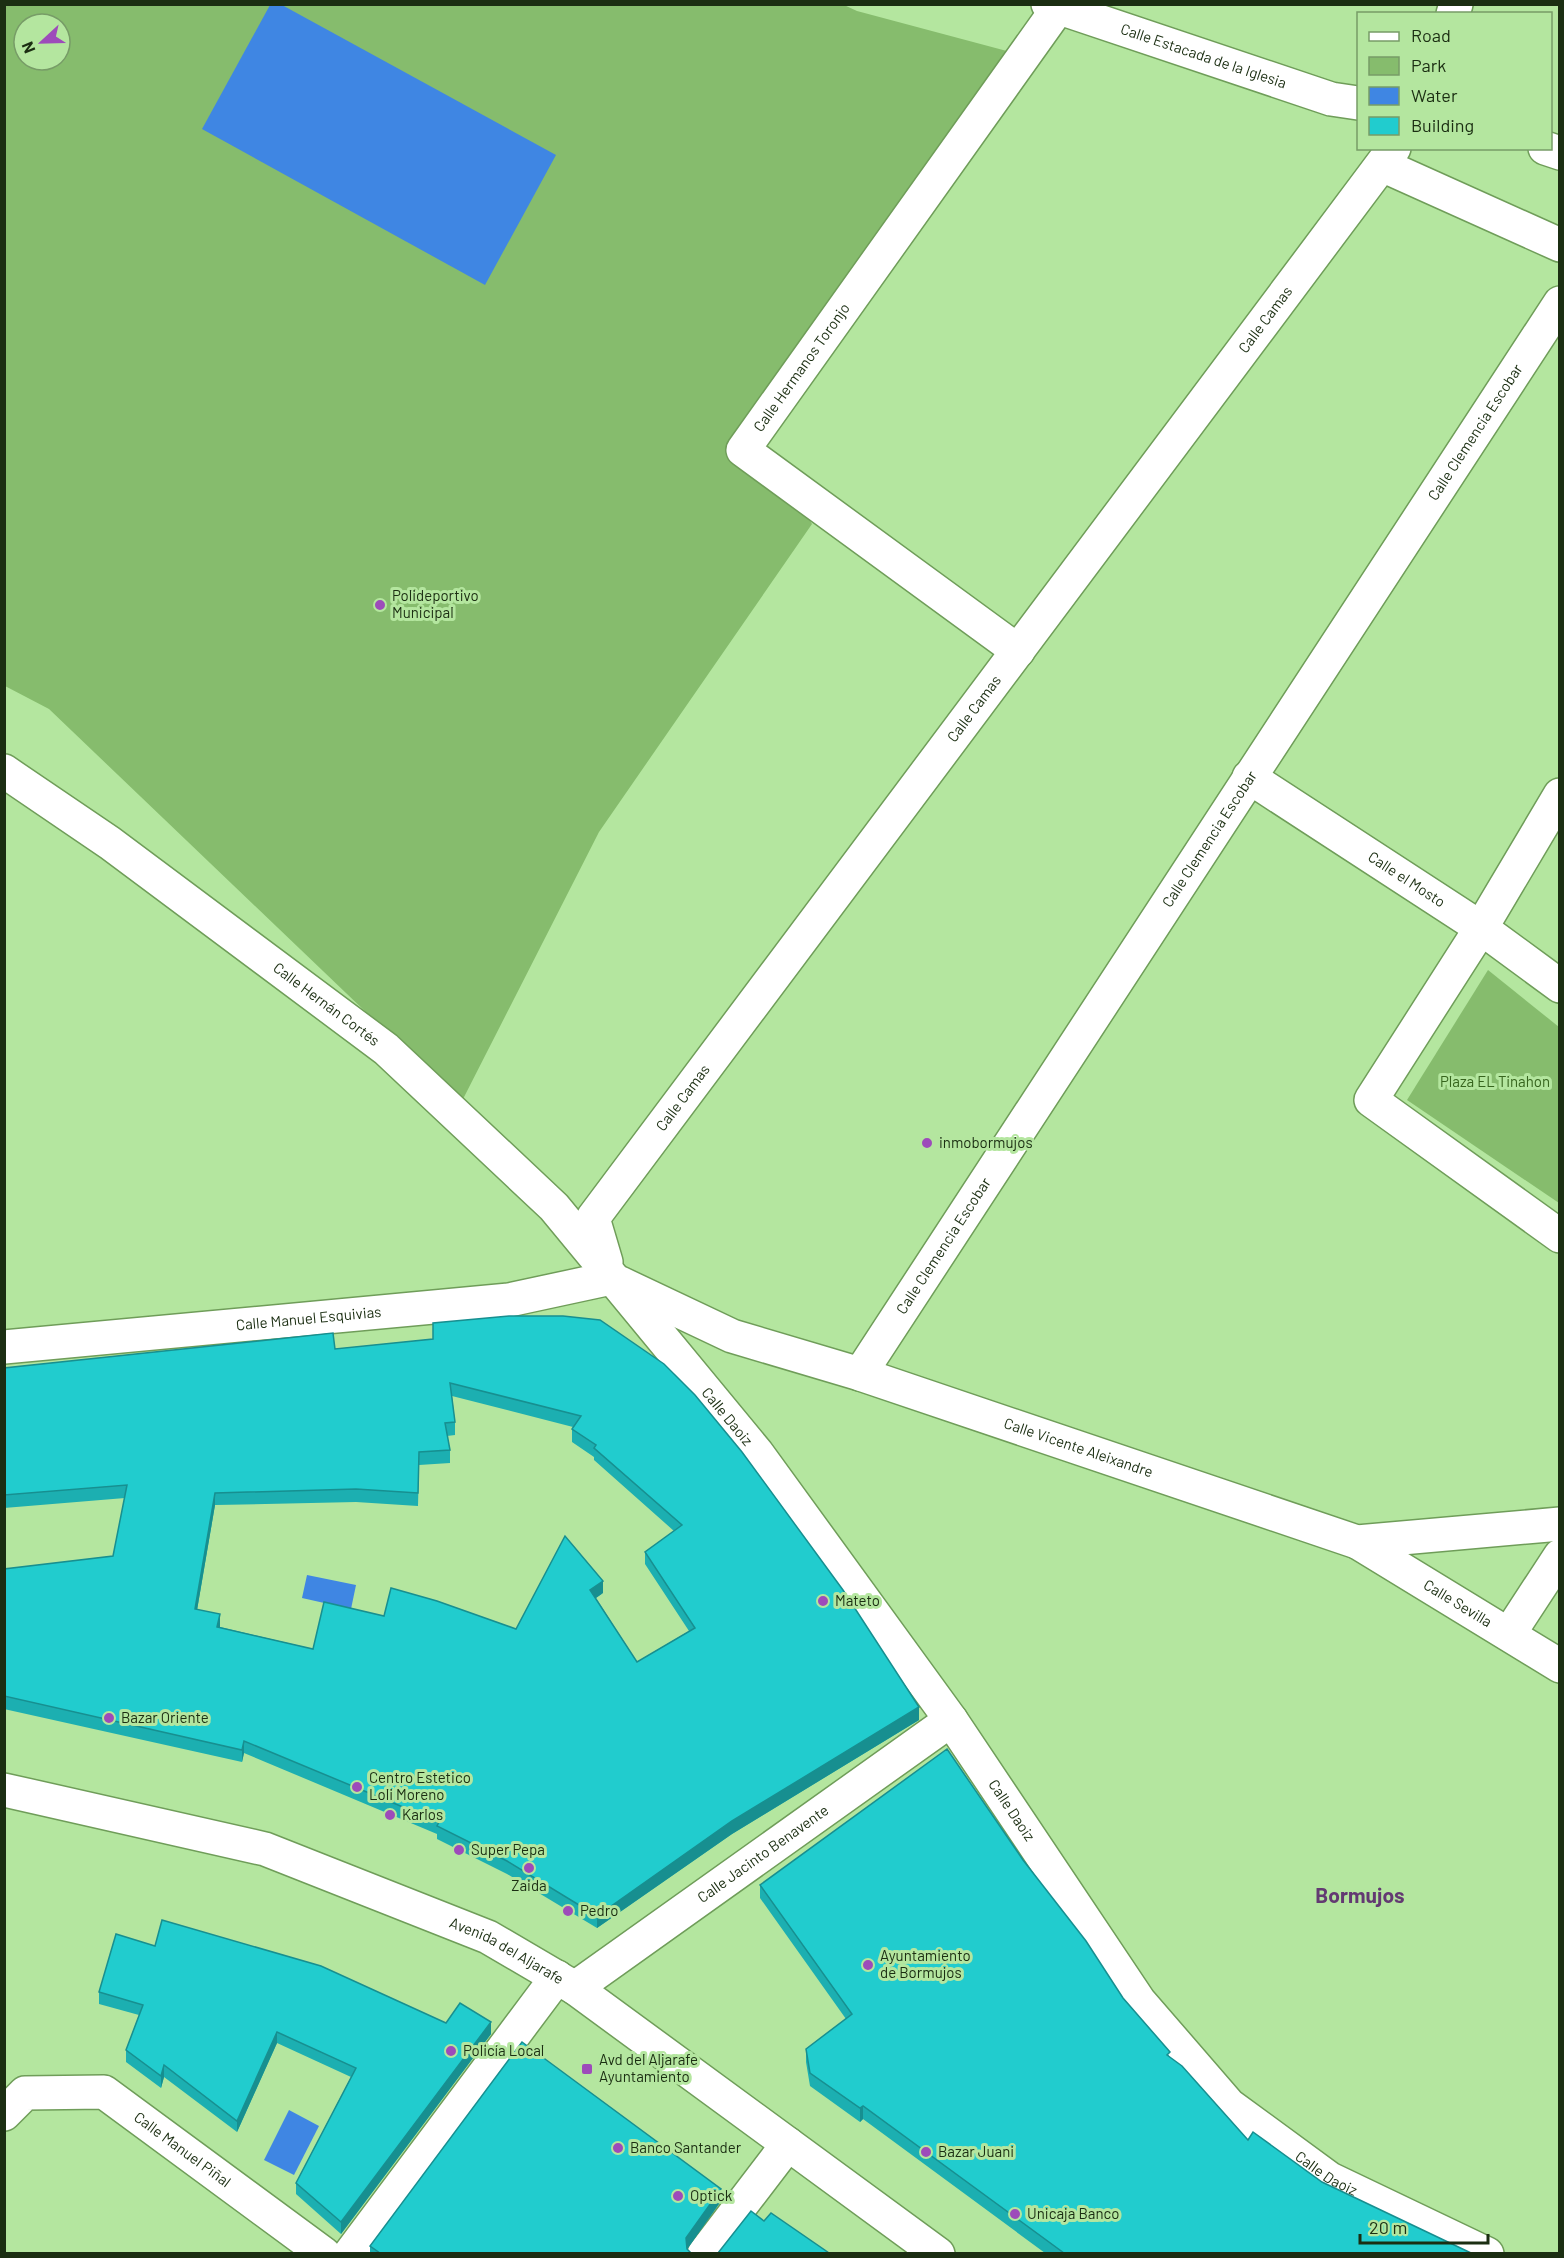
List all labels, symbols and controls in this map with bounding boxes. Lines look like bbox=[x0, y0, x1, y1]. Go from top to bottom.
north arrow bbox=[12, 12, 72, 72]
legend bbox=[1357, 12, 1552, 150]
street label: Calle Estacada de la Iglesia bbox=[1119, 19, 1289, 91]
text: Road bbox=[1411, 24, 1451, 46]
text: N bbox=[17, 39, 38, 56]
text: Park bbox=[1411, 54, 1446, 76]
text: Water bbox=[1411, 84, 1458, 106]
text: Building bbox=[1411, 114, 1474, 136]
street label: Calle Camas bbox=[1234, 282, 1295, 356]
street label: Calle Hermanos Toronjo bbox=[749, 299, 853, 435]
street label: Calle Clemencia Escobar bbox=[1424, 360, 1526, 503]
place label: Polideportivo Municipal bbox=[392, 586, 479, 621]
marker: Polideportivo Municipal bbox=[373, 598, 387, 612]
street label: Calle Camas bbox=[943, 671, 1004, 745]
street label: Calle Clemencia Escobar bbox=[1158, 766, 1260, 910]
street label: Calle el Mosto bbox=[1365, 847, 1449, 910]
street label: Calle Hernán Cortés bbox=[270, 958, 384, 1049]
street label: Calle Camas bbox=[651, 1060, 713, 1134]
park label: Plaza EL Tinahon bbox=[1440, 1072, 1550, 1090]
place label: inmobormujos bbox=[939, 1133, 1033, 1151]
marker: inmobormujos bbox=[920, 1136, 934, 1150]
street label: Calle Clemencia Escobar bbox=[892, 1173, 994, 1317]
street label: Calle Manuel Esquivias bbox=[235, 1302, 382, 1333]
street label: Calle Daoiz bbox=[699, 1383, 757, 1449]
street label: Calle Vicente Aleixandre bbox=[1002, 1413, 1156, 1480]
street label: Calle Sevilla bbox=[1421, 1575, 1496, 1630]
place label: Mateto bbox=[835, 1591, 880, 1609]
marker: Mateto bbox=[816, 1594, 830, 1608]
place label: Bazar Oriente bbox=[121, 1708, 209, 1726]
marker: Bazar Oriente bbox=[102, 1711, 116, 1725]
place label: Centro Estetico Loli Moreno bbox=[369, 1768, 471, 1803]
street label: Calle Daoiz bbox=[985, 1776, 1040, 1844]
marker: Centro Estetico Loli Moreno bbox=[350, 1780, 364, 1794]
street label: Calle Jacinto Benavente bbox=[694, 1800, 831, 1906]
place label: Karlos bbox=[402, 1805, 443, 1823]
marker: Karlos bbox=[383, 1808, 397, 1822]
place label: Super Pepa bbox=[471, 1840, 545, 1858]
marker: Super Pepa bbox=[452, 1843, 466, 1857]
marker: Zaida bbox=[522, 1861, 536, 1875]
place label: Zaida bbox=[511, 1876, 547, 1894]
district label: Bormujos bbox=[1315, 1882, 1405, 1907]
place label: Pedro bbox=[580, 1901, 618, 1919]
marker: Pedro bbox=[561, 1904, 575, 1918]
street label: Avenida del Aljarafe bbox=[447, 1913, 567, 1987]
place label: Ayuntamiento de Bormujos bbox=[880, 1946, 971, 1981]
marker: Ayuntamiento de Bormujos bbox=[861, 1958, 875, 1972]
place label: Policía Local bbox=[463, 2041, 544, 2059]
marker: Policía Local bbox=[444, 2044, 458, 2058]
place label: Avd del Aljarafe Ayuntamiento bbox=[599, 2050, 698, 2085]
marker: Avd del Aljarafe Ayuntamiento bbox=[580, 2062, 594, 2076]
street label: Calle Manuel Piñal bbox=[131, 2107, 235, 2190]
place label: Banco Santander bbox=[630, 2138, 742, 2156]
marker: Banco Santander bbox=[611, 2141, 625, 2155]
place label: Bazar Juani bbox=[938, 2142, 1014, 2160]
marker: Bazar Juani bbox=[919, 2145, 933, 2159]
street label: Calle Daoiz bbox=[1292, 2147, 1361, 2199]
place label: Optick bbox=[690, 2186, 733, 2204]
marker: Optick bbox=[671, 2189, 685, 2203]
place label: Unicaja Banco bbox=[1027, 2204, 1119, 2222]
marker: Unicaja Banco bbox=[1008, 2207, 1022, 2221]
scale bar bbox=[1360, 2207, 1488, 2245]
text: 20 m bbox=[1369, 2216, 1407, 2238]

